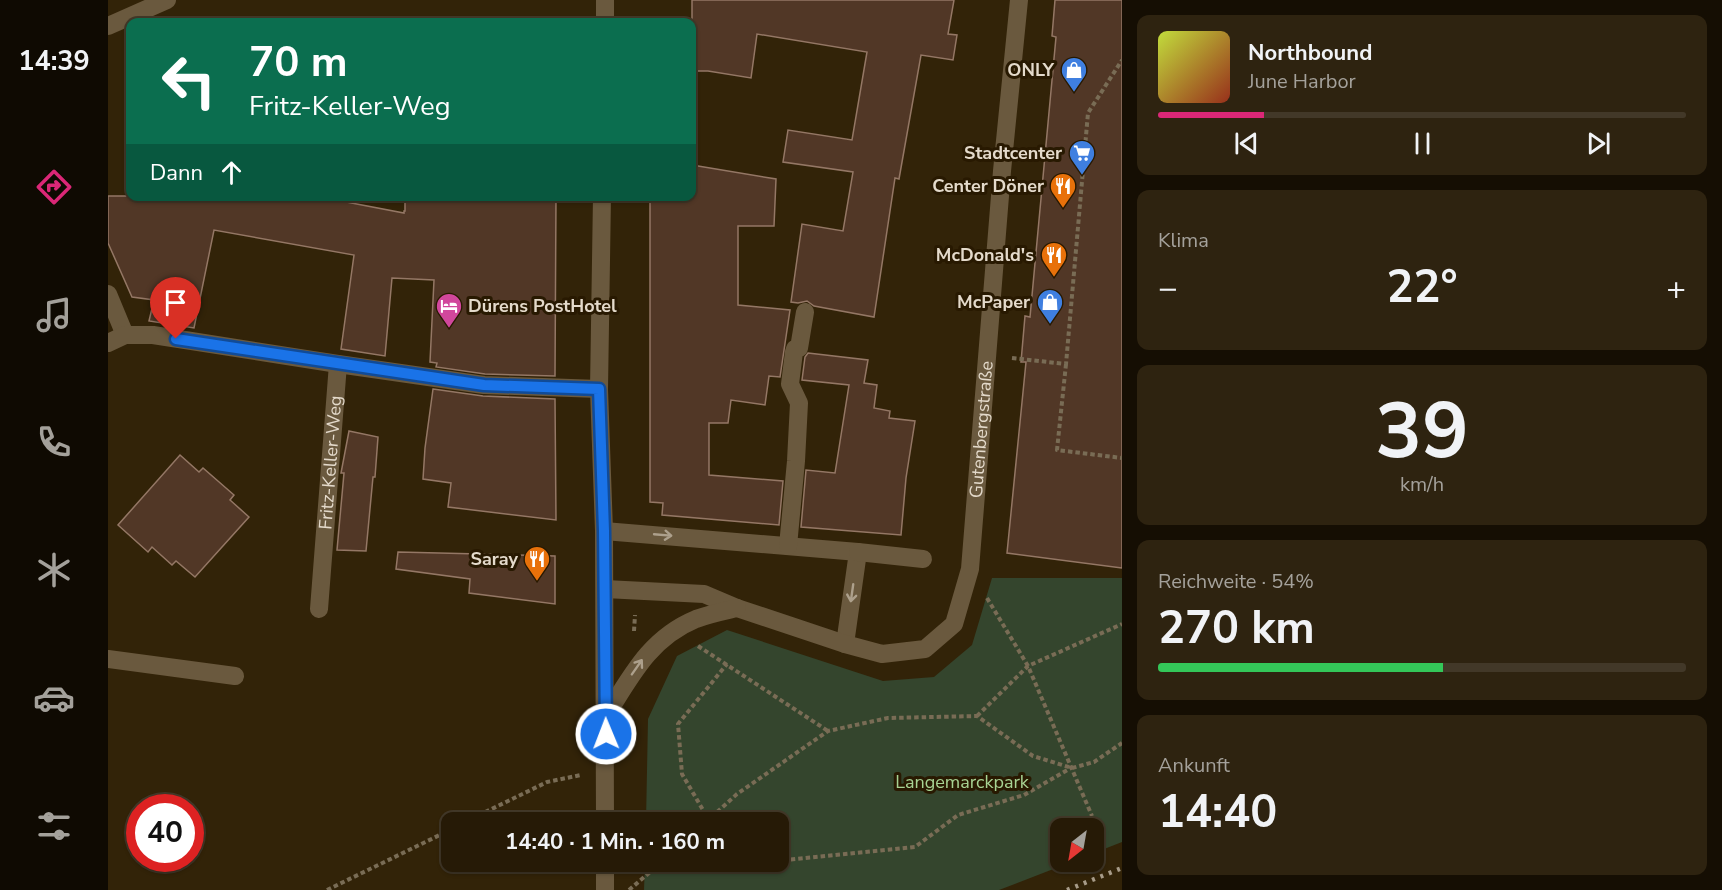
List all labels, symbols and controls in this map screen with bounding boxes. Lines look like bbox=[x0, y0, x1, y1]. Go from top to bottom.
text: 70 m bbox=[249, 34, 348, 91]
text: Northbound bbox=[1248, 38, 1372, 68]
icon: left bbox=[150, 42, 228, 120]
text: 14:39 bbox=[18, 43, 90, 80]
shop icon: ONLY bbox=[1059, 55, 1089, 93]
place label: ONLY bbox=[1007, 58, 1055, 82]
text: June Harbor bbox=[1248, 68, 1356, 95]
text: Fritz-Keller-Weg bbox=[249, 88, 451, 125]
icon: previous bbox=[1230, 127, 1263, 160]
icon: pause bbox=[1406, 127, 1439, 160]
icon: next bbox=[1582, 127, 1615, 160]
supermarket icon: Stadtcenter bbox=[1067, 138, 1097, 176]
place label: Stadtcenter bbox=[964, 141, 1062, 165]
icon: ahead bbox=[215, 156, 248, 189]
text: Dann bbox=[150, 158, 203, 188]
icon: directions bbox=[33, 166, 75, 208]
restaurant icon: Center Döner bbox=[1048, 171, 1078, 209]
place label: Center Döner bbox=[932, 174, 1044, 198]
text: Klima bbox=[1158, 227, 1209, 254]
restaurant icon: McDonald's bbox=[1039, 240, 1069, 278]
place label: McDonald's bbox=[936, 243, 1034, 267]
text: 22° bbox=[1386, 257, 1458, 318]
text: − bbox=[1158, 266, 1178, 311]
text: + bbox=[1666, 266, 1686, 311]
pin bbox=[150, 277, 201, 339]
icon: arrive bbox=[159, 286, 192, 319]
shop icon: McPaper bbox=[1035, 287, 1065, 325]
place label: McPaper bbox=[957, 290, 1030, 314]
hotel icon: Dürens PostHotel bbox=[434, 291, 464, 329]
icon: music bbox=[33, 294, 75, 336]
place label: Dürens PostHotel bbox=[468, 294, 617, 318]
street label: Gutenbergstraße bbox=[964, 360, 999, 499]
text: 39 bbox=[1375, 378, 1469, 485]
street label: Fritz-Keller-Weg bbox=[313, 394, 348, 530]
icon: phone bbox=[33, 421, 75, 463]
text: km/h bbox=[1400, 471, 1444, 498]
one-way arrow bbox=[652, 530, 672, 541]
restaurant icon: Saray bbox=[522, 544, 552, 582]
place label: Saray bbox=[471, 547, 519, 571]
icon: climate bbox=[33, 549, 75, 591]
text: Reichweite · 54% bbox=[1158, 568, 1314, 595]
one-way arrow bbox=[846, 583, 857, 603]
text: 270 km bbox=[1158, 598, 1315, 659]
one-way arrow bbox=[631, 659, 643, 675]
icon: car bbox=[33, 677, 75, 719]
position arrow bbox=[574, 702, 638, 766]
text: Ankunft bbox=[1158, 752, 1230, 779]
park label: Langemarckpark bbox=[895, 770, 1030, 794]
text: 14:40 bbox=[1158, 782, 1277, 843]
speed limit sign: 40 bbox=[126, 794, 204, 872]
icon: filters bbox=[33, 805, 75, 847]
north arrow bbox=[1050, 818, 1104, 872]
map controls bbox=[1050, 818, 1104, 872]
text: 14:40 · 1 Min. · 160 m bbox=[505, 827, 725, 857]

